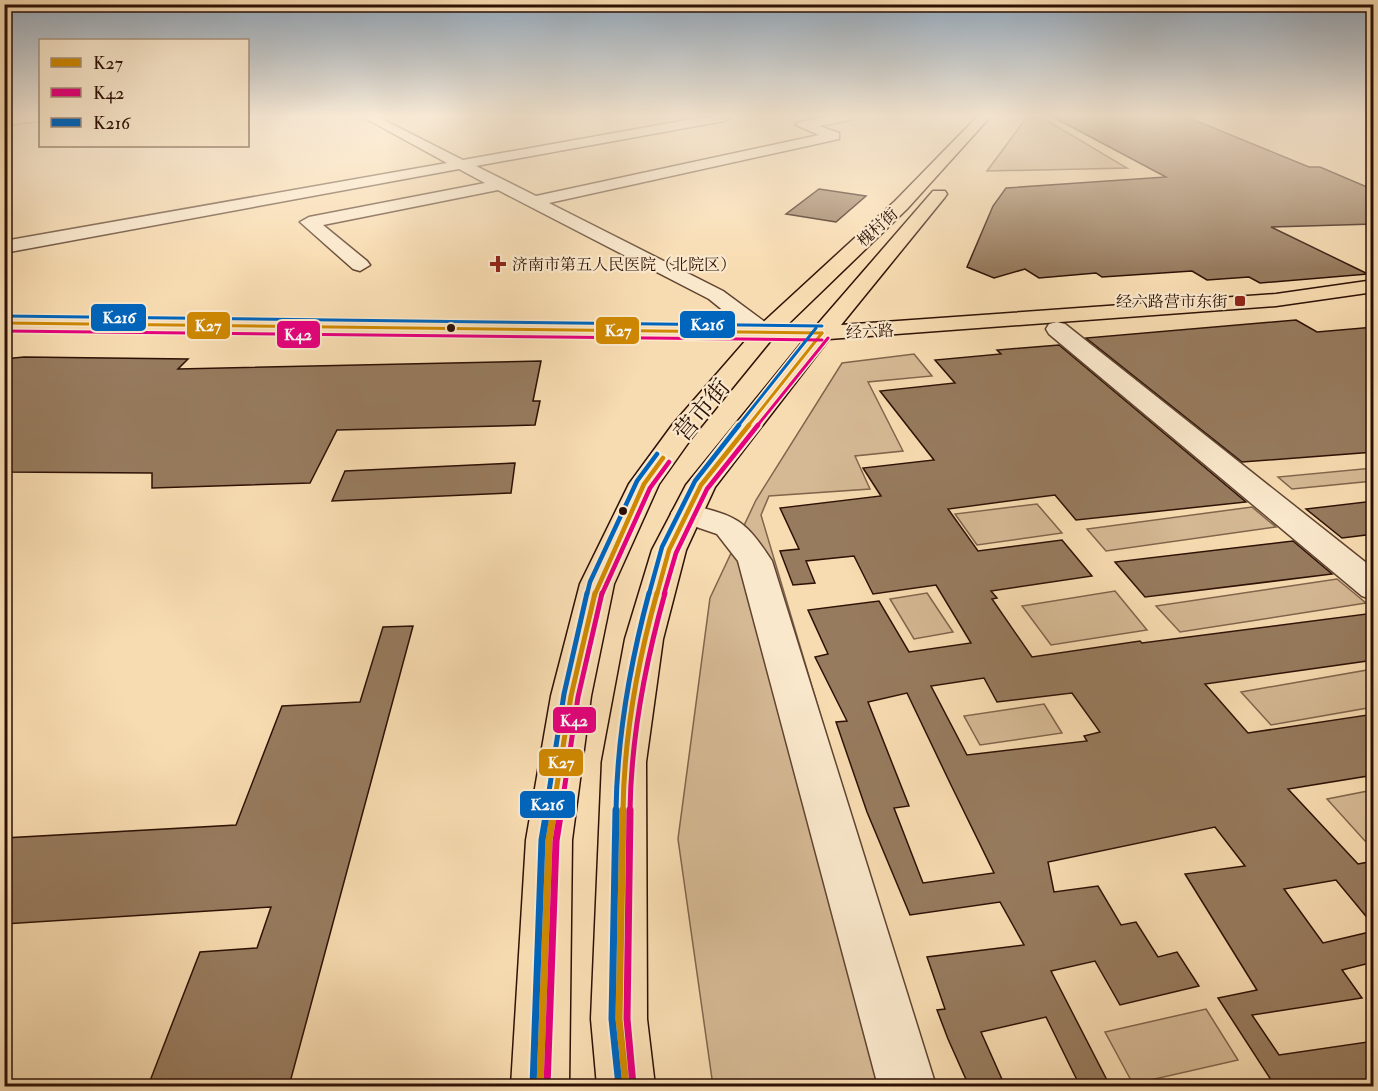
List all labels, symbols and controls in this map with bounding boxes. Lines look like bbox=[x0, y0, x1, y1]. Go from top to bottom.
legend bbox=[39, 39, 249, 147]
text: K27 bbox=[93, 52, 123, 75]
text: K42 bbox=[93, 82, 124, 105]
text: K216 bbox=[93, 112, 131, 135]
street label: 槐村街 bbox=[853, 204, 902, 251]
marker: 济南市第五人民医院（北院区） bbox=[489, 255, 507, 273]
place label: 济南市第五人民医院（北院区） bbox=[512, 255, 736, 275]
place label: 经六路营市东街 bbox=[1116, 292, 1228, 312]
marker: 经六路营市东街 bbox=[1233, 294, 1247, 308]
line badge: K216 bbox=[90, 303, 147, 332]
text: K216 bbox=[103, 308, 137, 328]
line badge: K216 bbox=[679, 310, 736, 339]
line badge: K27 bbox=[186, 311, 231, 340]
text: K216 bbox=[691, 315, 725, 335]
text: K27 bbox=[195, 316, 222, 336]
line badge: K27 bbox=[595, 316, 640, 345]
line badge: K42 bbox=[276, 320, 321, 349]
text: K27 bbox=[605, 321, 632, 341]
street label: 经六路 bbox=[846, 321, 895, 343]
unlabelled marker bbox=[445, 322, 457, 334]
text: K42 bbox=[284, 325, 312, 345]
street label: 营市街 bbox=[667, 373, 737, 448]
unlabelled marker bbox=[617, 505, 629, 517]
line badge: K42 bbox=[552, 706, 597, 734]
text: K42 bbox=[560, 711, 588, 731]
line badge: K27 bbox=[538, 748, 584, 777]
text: K27 bbox=[548, 753, 575, 773]
line badge: K216 bbox=[519, 790, 576, 819]
text: K216 bbox=[531, 795, 565, 815]

